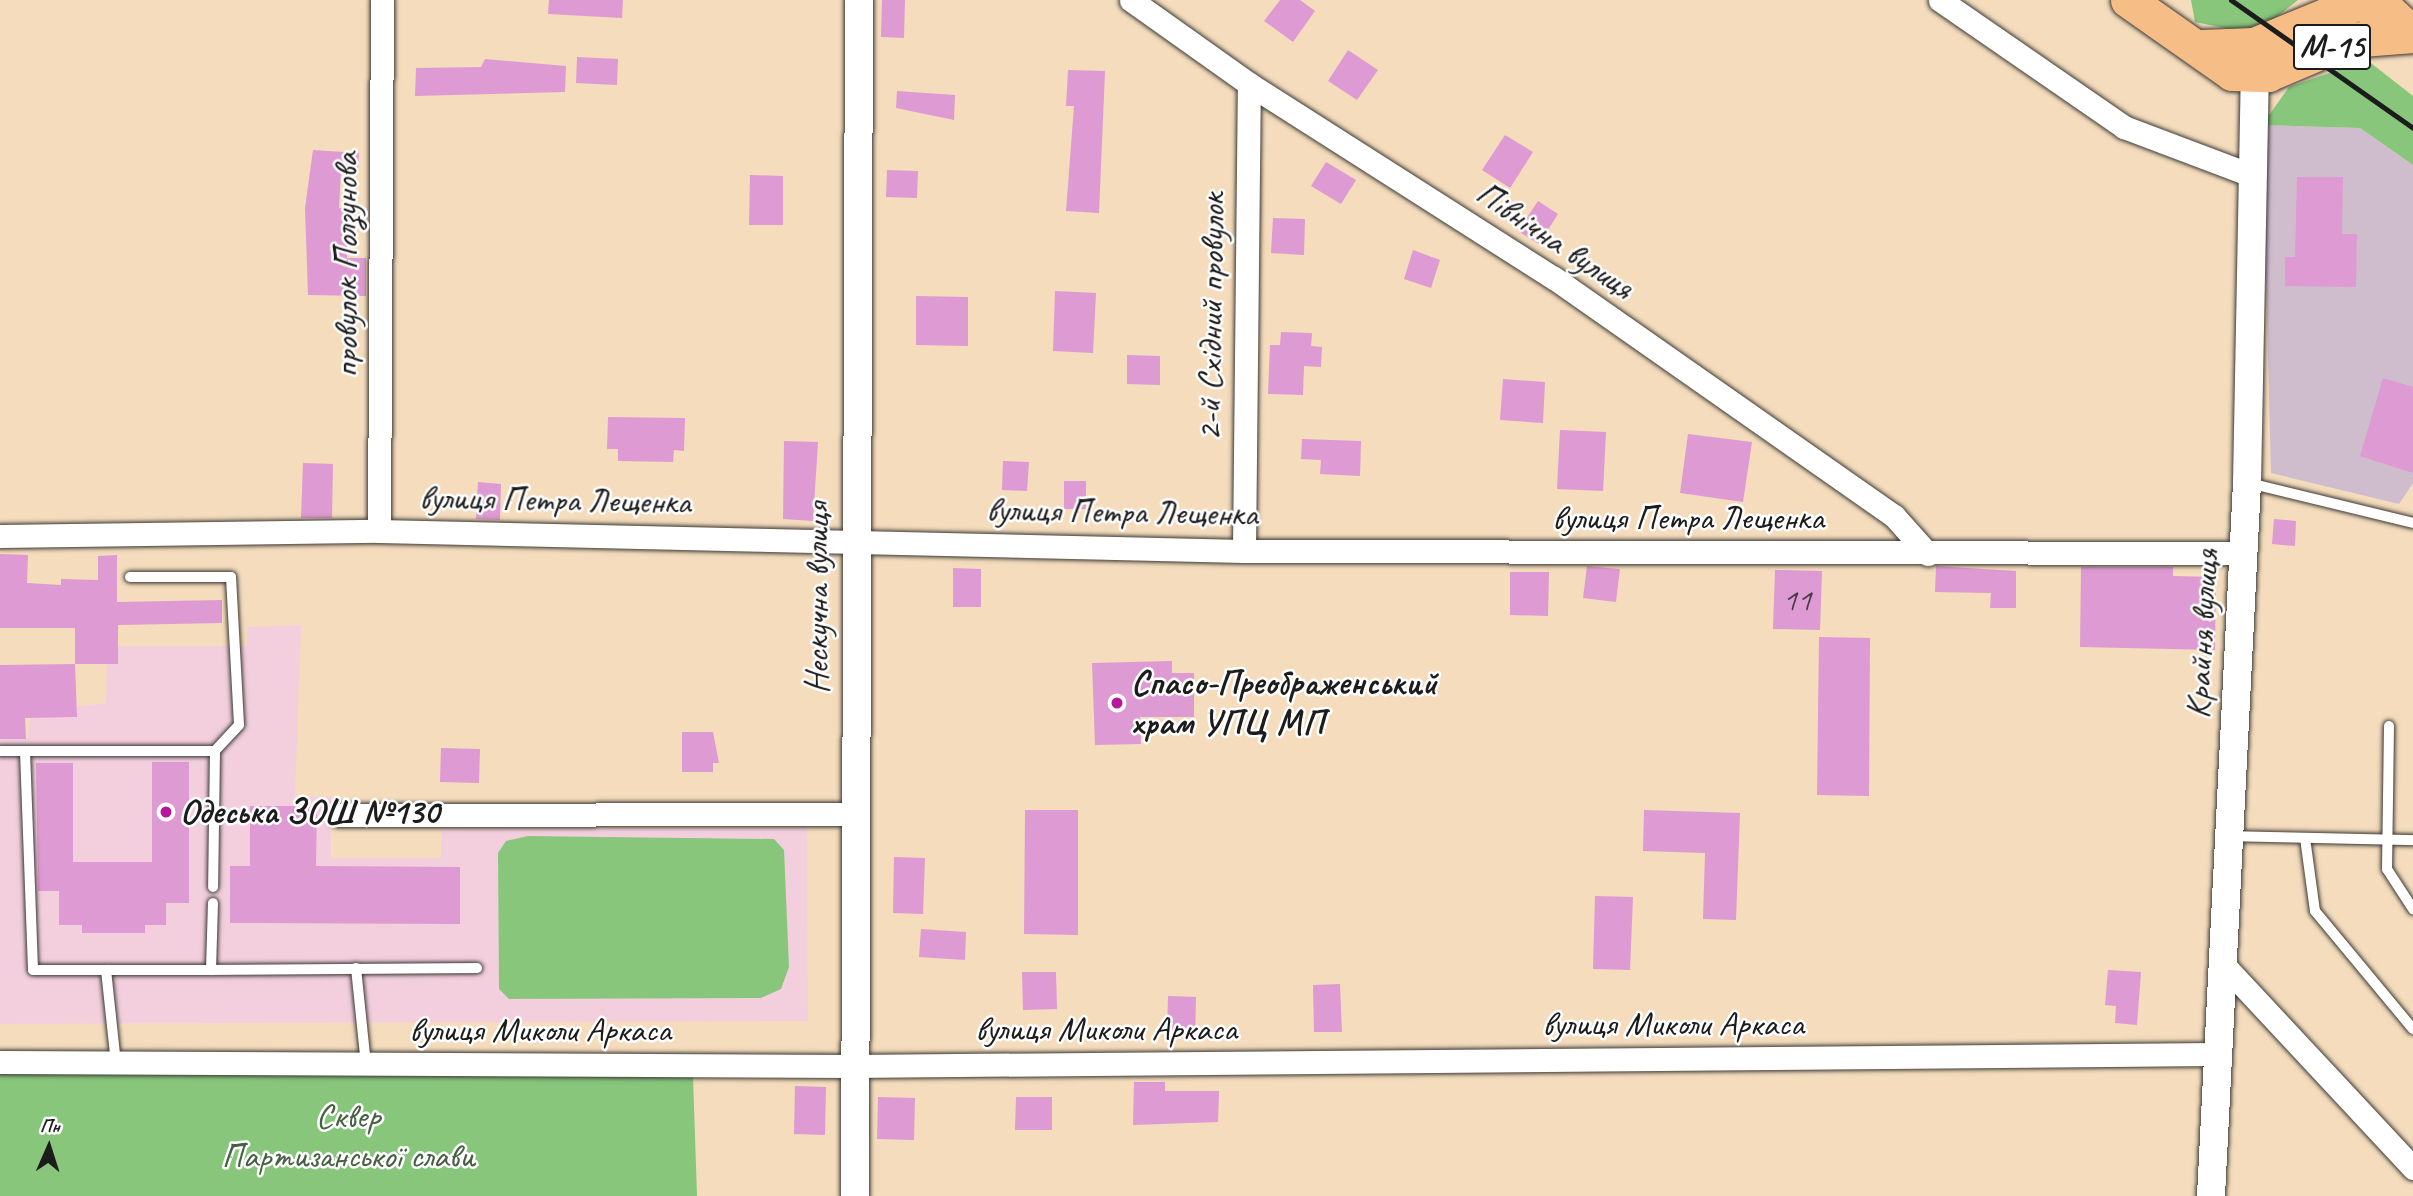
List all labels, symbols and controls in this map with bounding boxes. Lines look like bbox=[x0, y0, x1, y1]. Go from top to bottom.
road number: М-15 bbox=[2292, 18, 2372, 76]
street label: провулок Ползунова bbox=[325, 151, 367, 379]
street label: Північна вулиця bbox=[1468, 172, 1642, 308]
street label: 2-й Східний провулок bbox=[1188, 193, 1234, 441]
street label: вулиця Петра Лещенка bbox=[419, 477, 691, 523]
street label: вулиця Петра Лещенка bbox=[986, 489, 1258, 535]
street label: вулиця Петра Лещенка bbox=[1553, 497, 1823, 539]
street label: Нескучна вулиця bbox=[796, 503, 838, 693]
street label: Крайня вулиця bbox=[2177, 548, 2227, 720]
house number: 11 bbox=[1783, 581, 1811, 619]
place label: Спасо-Преображенський храм УПЦ МП bbox=[1131, 662, 1437, 744]
marker: Спасо-Преображенський храм УПЦ МП bbox=[1109, 695, 1125, 711]
place label: Одеська ЗОШ №130 bbox=[180, 791, 439, 833]
marker: Одеська ЗОШ №130 bbox=[158, 804, 174, 820]
street label: вулиця Миколи Аркаса bbox=[1542, 1003, 1804, 1045]
street label: вулиця Миколи Аркаса bbox=[975, 1008, 1237, 1050]
street label: вулиця Миколи Аркаса bbox=[409, 1009, 671, 1051]
park label: Сквер Партизанської слави bbox=[222, 1095, 474, 1177]
north arrow bbox=[14, 1112, 84, 1182]
text: Пн bbox=[40, 1114, 61, 1139]

